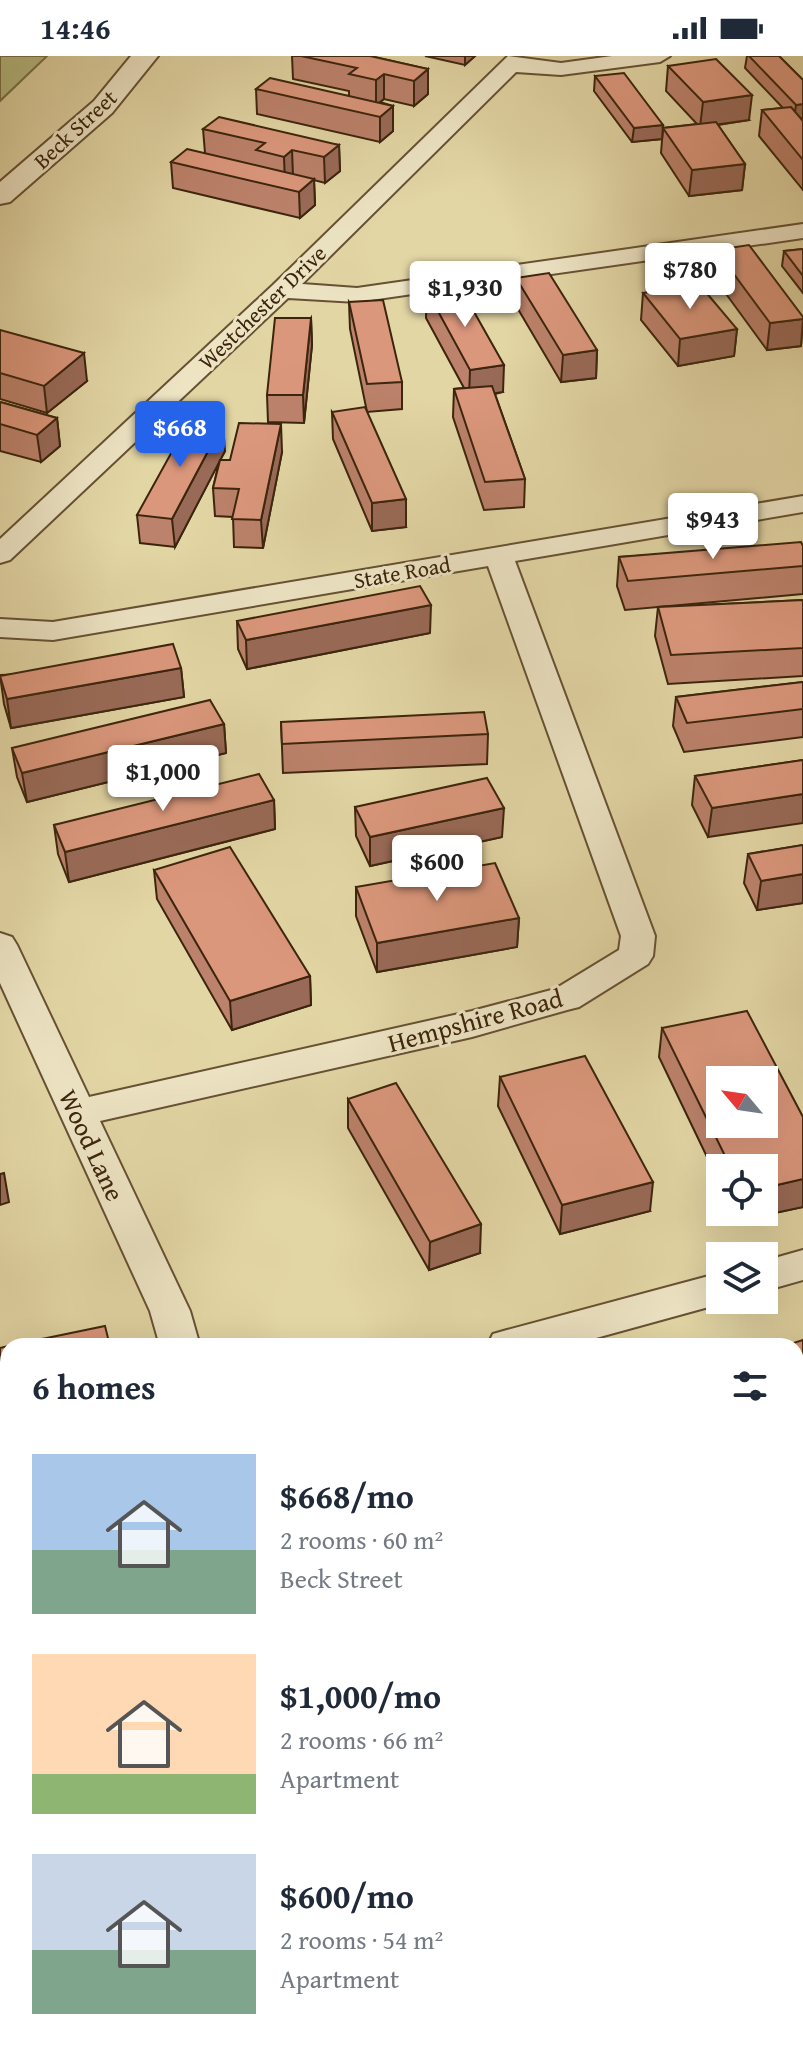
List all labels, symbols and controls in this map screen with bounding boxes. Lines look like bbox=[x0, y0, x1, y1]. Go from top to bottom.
text: 14:46 bbox=[40, 6, 111, 50]
street label: Beck Street bbox=[26, 82, 124, 176]
street label: Westchester Drive bbox=[191, 238, 333, 376]
pin: $780 bbox=[643, 243, 737, 311]
text: $780 bbox=[663, 249, 717, 288]
pin: $1,930 bbox=[400, 261, 530, 329]
text: $1,930 bbox=[428, 267, 502, 306]
pin: $668 bbox=[133, 401, 227, 469]
text: $668 bbox=[153, 407, 207, 446]
pin: $943 bbox=[666, 493, 760, 561]
text: $943 bbox=[686, 499, 740, 538]
street label: State Road bbox=[351, 548, 453, 596]
pin: $1,000 bbox=[98, 745, 228, 813]
text: $1,000 bbox=[126, 751, 200, 790]
pin: $600 bbox=[390, 835, 484, 903]
text: $600 bbox=[410, 841, 464, 880]
street label: Hempshire Road bbox=[383, 978, 567, 1062]
north arrow bbox=[706, 1066, 778, 1138]
map controls bbox=[706, 1066, 778, 1314]
street label: Wood Lane bbox=[49, 1083, 135, 1207]
button: locate bbox=[706, 1154, 778, 1226]
button: layers bbox=[706, 1242, 778, 1314]
text: 6 homes bbox=[32, 1362, 156, 1411]
icon: filters bbox=[728, 1364, 772, 1408]
text: $668/mo bbox=[280, 1471, 414, 1520]
icon: home bbox=[96, 1486, 192, 1582]
text: 2 rooms · 60 m² bbox=[280, 1520, 443, 1559]
text: Beck Street bbox=[280, 1559, 403, 1598]
text: $1,000/mo bbox=[280, 1671, 441, 1720]
icon: home bbox=[96, 1686, 192, 1782]
text: 2 rooms · 66 m² bbox=[280, 1720, 443, 1759]
text: Apartment bbox=[280, 1759, 399, 1798]
text: $600/mo bbox=[280, 1871, 414, 1920]
icon: home bbox=[96, 1886, 192, 1982]
text: 2 rooms · 54 m² bbox=[280, 1920, 443, 1959]
text: Apartment bbox=[280, 1959, 399, 1998]

